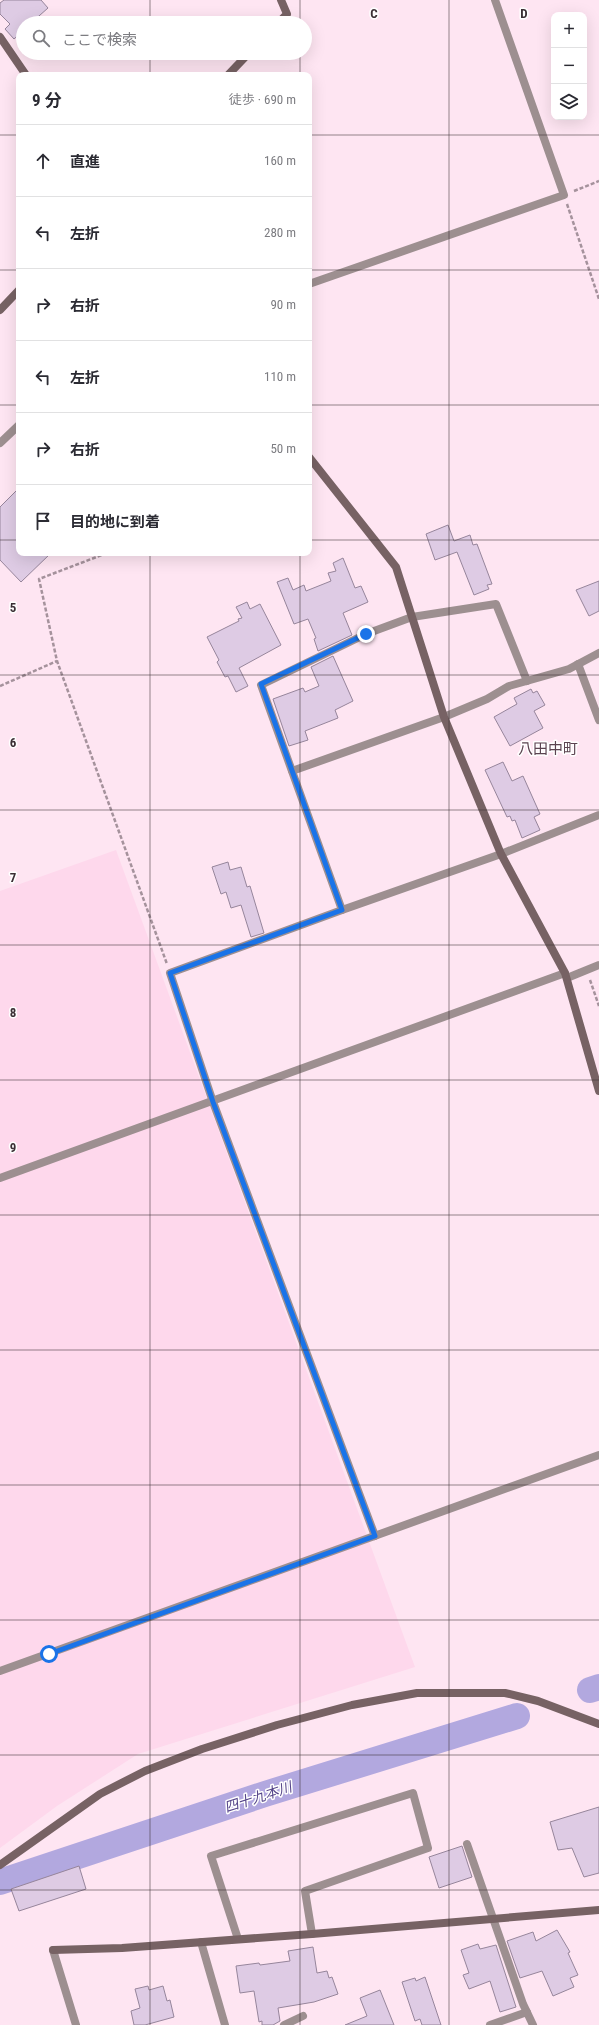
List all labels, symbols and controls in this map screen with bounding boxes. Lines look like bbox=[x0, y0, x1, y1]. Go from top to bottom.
text: C bbox=[370, 6, 378, 21]
text: D bbox=[520, 6, 528, 21]
map controls bbox=[551, 12, 587, 120]
button: + bbox=[551, 12, 587, 48]
search box bbox=[16, 16, 312, 60]
icon: search bbox=[30, 27, 52, 49]
text: ここで検索 bbox=[62, 31, 137, 49]
button: − bbox=[551, 48, 587, 84]
button: layers bbox=[551, 84, 587, 120]
text: 9 分 bbox=[32, 90, 62, 110]
text: 徒歩 · 690 m bbox=[229, 92, 296, 107]
icon: ahead bbox=[32, 150, 54, 172]
text: 直進 bbox=[70, 153, 100, 171]
text: 160 m bbox=[264, 153, 296, 168]
icon: left bbox=[32, 222, 54, 244]
text: 左折 bbox=[70, 225, 100, 243]
text: 280 m bbox=[264, 225, 296, 240]
icon: right bbox=[32, 294, 54, 316]
text: 右折 bbox=[70, 297, 100, 315]
text: 90 m bbox=[270, 297, 296, 312]
icon: left bbox=[32, 366, 54, 388]
text: 左折 bbox=[70, 369, 100, 387]
text: 110 m bbox=[264, 369, 296, 384]
icon: right bbox=[32, 438, 54, 460]
text: 右折 bbox=[70, 441, 100, 459]
text: 50 m bbox=[270, 441, 296, 456]
icon: arrive bbox=[32, 510, 54, 532]
text: 目的地に到着 bbox=[70, 513, 160, 531]
text: 5 bbox=[10, 600, 17, 615]
route end bbox=[357, 625, 375, 643]
text: 6 bbox=[10, 735, 17, 750]
district label: 八田中町 bbox=[518, 740, 578, 758]
text: 7 bbox=[10, 870, 17, 885]
text: 8 bbox=[10, 1005, 16, 1020]
text: 9 bbox=[10, 1140, 16, 1155]
route start bbox=[40, 1645, 58, 1663]
water label: 四十九本川 bbox=[222, 1778, 296, 1815]

